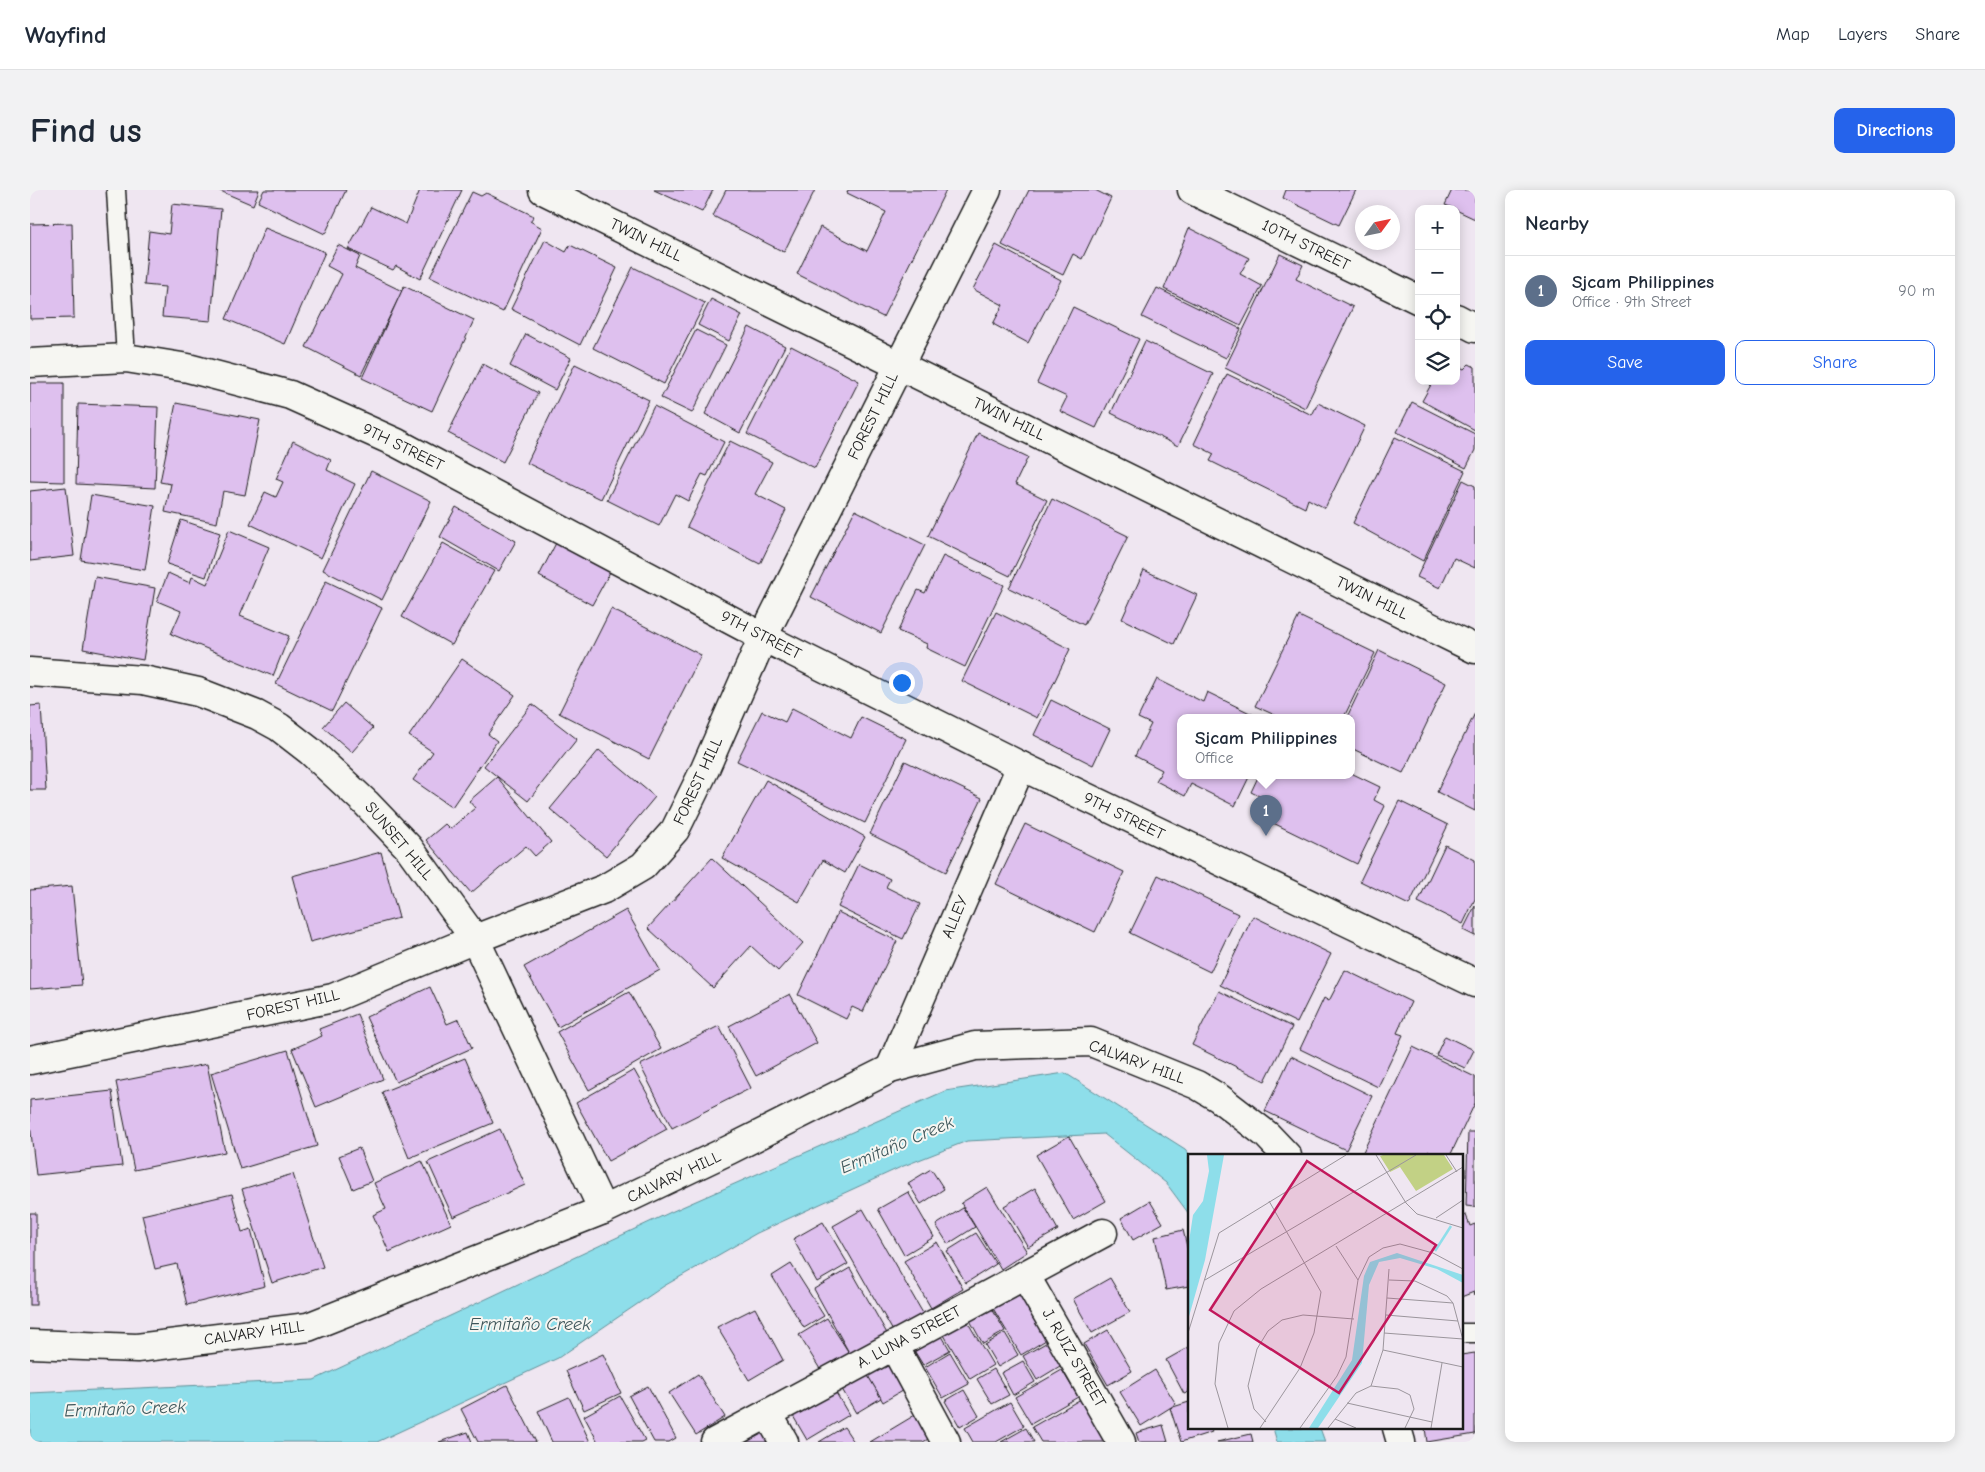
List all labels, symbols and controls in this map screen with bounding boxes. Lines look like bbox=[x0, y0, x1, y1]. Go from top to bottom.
text: Wayfind bbox=[25, 21, 106, 49]
text: Map bbox=[1776, 24, 1810, 45]
text: Layers bbox=[1838, 24, 1887, 45]
text: Share bbox=[1915, 24, 1960, 45]
button: Directions bbox=[1834, 108, 1955, 153]
text: Find us bbox=[30, 110, 142, 151]
north arrow bbox=[1355, 205, 1400, 250]
map controls bbox=[1415, 205, 1460, 385]
button: + bbox=[1415, 205, 1460, 250]
text: Nearby bbox=[1525, 211, 1589, 235]
street label: TWIN HILL bbox=[607, 215, 685, 265]
street label: 10TH STREET bbox=[1259, 216, 1354, 274]
button: − bbox=[1415, 250, 1460, 295]
text: Sjcam Philippines bbox=[1572, 271, 1714, 293]
text: 1 bbox=[1538, 282, 1544, 300]
text: 90 m bbox=[1898, 282, 1935, 300]
text: Office · 9th Street bbox=[1572, 293, 1691, 311]
button: locate bbox=[1415, 295, 1460, 340]
button: layers bbox=[1415, 340, 1460, 385]
button: Save bbox=[1525, 340, 1725, 385]
button: Share bbox=[1735, 340, 1935, 385]
street label: FOREST HILL bbox=[844, 370, 902, 462]
street label: TWIN HILL bbox=[970, 394, 1048, 444]
street label: 9TH STREET bbox=[359, 420, 447, 475]
street label: TWIN HILL bbox=[1333, 573, 1411, 623]
street label: 9TH STREET bbox=[718, 607, 805, 663]
your location bbox=[889, 670, 915, 696]
popup bbox=[1177, 714, 1355, 779]
text: Sjcam Philippines bbox=[1195, 727, 1337, 749]
street label: FOREST HILL bbox=[670, 734, 726, 828]
text: Office bbox=[1195, 749, 1233, 767]
street label: 9TH STREET bbox=[1080, 789, 1168, 844]
pin: 1 bbox=[1250, 795, 1282, 836]
street label: SUNSET HILL bbox=[361, 798, 437, 884]
street label: ALLEY bbox=[938, 893, 972, 941]
street label: FOREST HILL bbox=[245, 986, 341, 1024]
street label: CALVARY HILL bbox=[1086, 1036, 1188, 1088]
water label: Ermitaño Creek bbox=[837, 1111, 957, 1178]
street label: CALVARY HILL bbox=[624, 1147, 724, 1207]
inset map bbox=[1188, 1154, 1462, 1430]
street label: A. LUNA STREET bbox=[854, 1302, 965, 1372]
street label: J. RUIZ STREET bbox=[1038, 1305, 1110, 1411]
water label: Ermitaño Creek bbox=[469, 1314, 591, 1335]
street label: CALVARY HILL bbox=[203, 1317, 305, 1349]
water label: Ermitaño Creek bbox=[64, 1396, 186, 1422]

